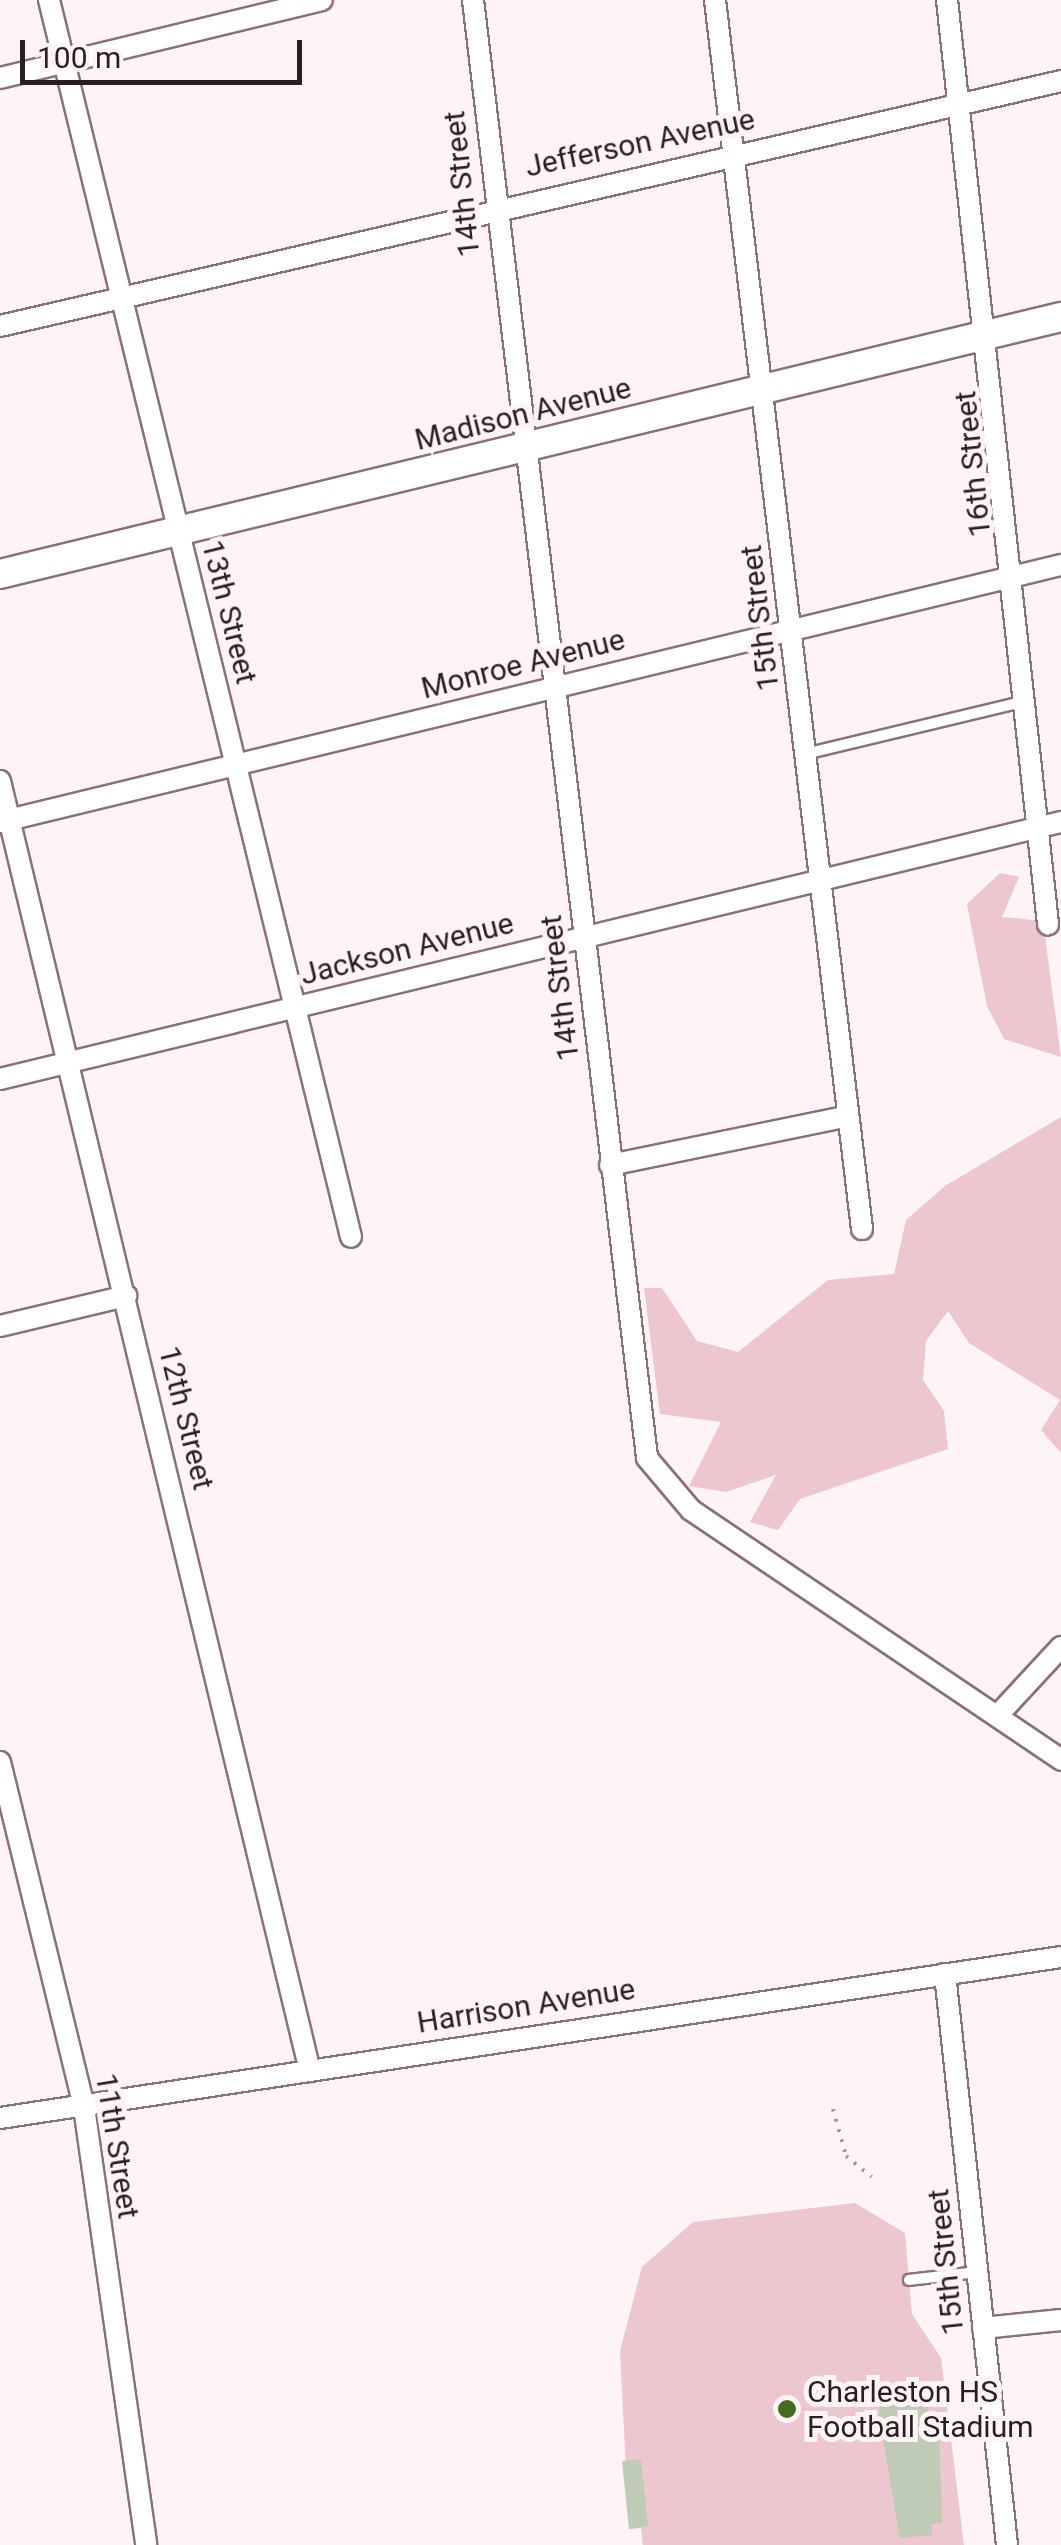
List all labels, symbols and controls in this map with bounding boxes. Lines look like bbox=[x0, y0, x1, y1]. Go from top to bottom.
scale bar bbox=[25, 20, 308, 82]
text: 100 m bbox=[37, 40, 121, 75]
street label: Jefferson Avenue bbox=[522, 101, 758, 185]
street label: 14th Street bbox=[436, 109, 488, 259]
street label: Madison Avenue bbox=[411, 370, 635, 458]
street label: 16th Street bbox=[947, 389, 999, 539]
street label: 13th Street bbox=[194, 537, 264, 687]
street label: 15th Street bbox=[733, 543, 787, 693]
street label: Monroe Avenue bbox=[418, 621, 628, 707]
street label: Jackson Avenue bbox=[297, 905, 517, 993]
street label: 14th Street bbox=[533, 913, 587, 1063]
street label: 12th Street bbox=[151, 1343, 221, 1493]
street label: Harrison Avenue bbox=[415, 1971, 637, 2041]
street label: 11th Street bbox=[88, 2071, 146, 2221]
street label: 15th Street bbox=[920, 2187, 972, 2337]
place label: Charleston HS Football Stadium bbox=[807, 2374, 1034, 2444]
marker: Charleston HS Football Stadium bbox=[776, 2398, 798, 2420]

